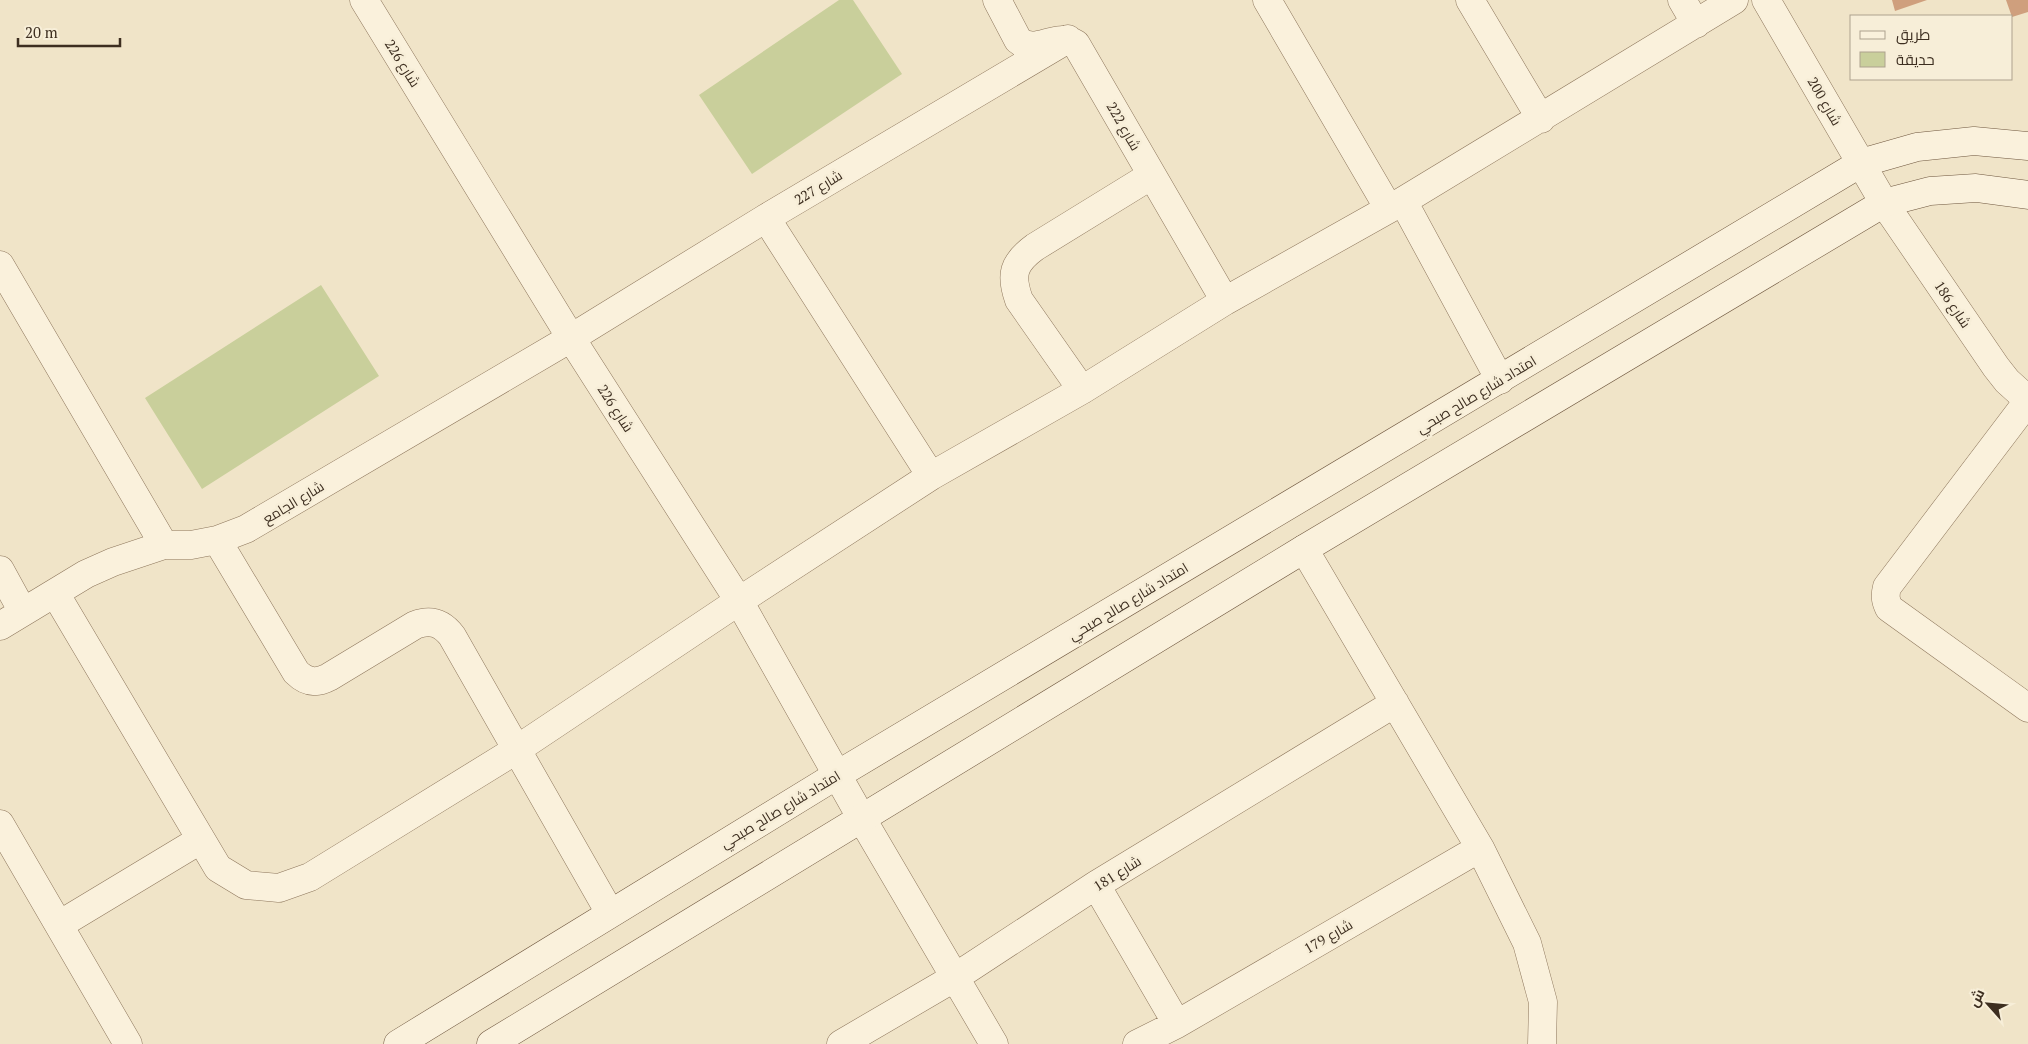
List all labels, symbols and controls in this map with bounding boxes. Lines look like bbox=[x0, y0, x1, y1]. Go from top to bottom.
scale bar bbox=[18, 15, 120, 47]
legend bbox=[1850, 15, 2013, 80]
text: 20 m bbox=[25, 22, 58, 42]
text: طريق bbox=[1896, 24, 1930, 45]
street label: شارع 226 bbox=[381, 36, 425, 90]
text: حديقة bbox=[1896, 49, 1935, 69]
street label: شارع 200 bbox=[1804, 73, 1846, 129]
street label: شارع 222 bbox=[1103, 98, 1145, 154]
street label: شارع 227 bbox=[790, 165, 846, 209]
street label: شارع 186 bbox=[1930, 277, 1976, 331]
street label: امتداد شارع صالح صبحي bbox=[1412, 351, 1541, 440]
street label: شارع 226 bbox=[594, 381, 638, 435]
street label: شارع الجامع bbox=[259, 476, 327, 528]
street label: امتداد شارع صالح صبحي bbox=[1064, 558, 1193, 647]
street label: امتداد شارع صالح صبحي bbox=[716, 766, 845, 855]
street label: شارع 181 bbox=[1090, 851, 1144, 895]
street label: شارع 179 bbox=[1300, 915, 1356, 957]
north arrow bbox=[1963, 979, 2013, 1029]
text: ش bbox=[1963, 986, 1989, 1010]

